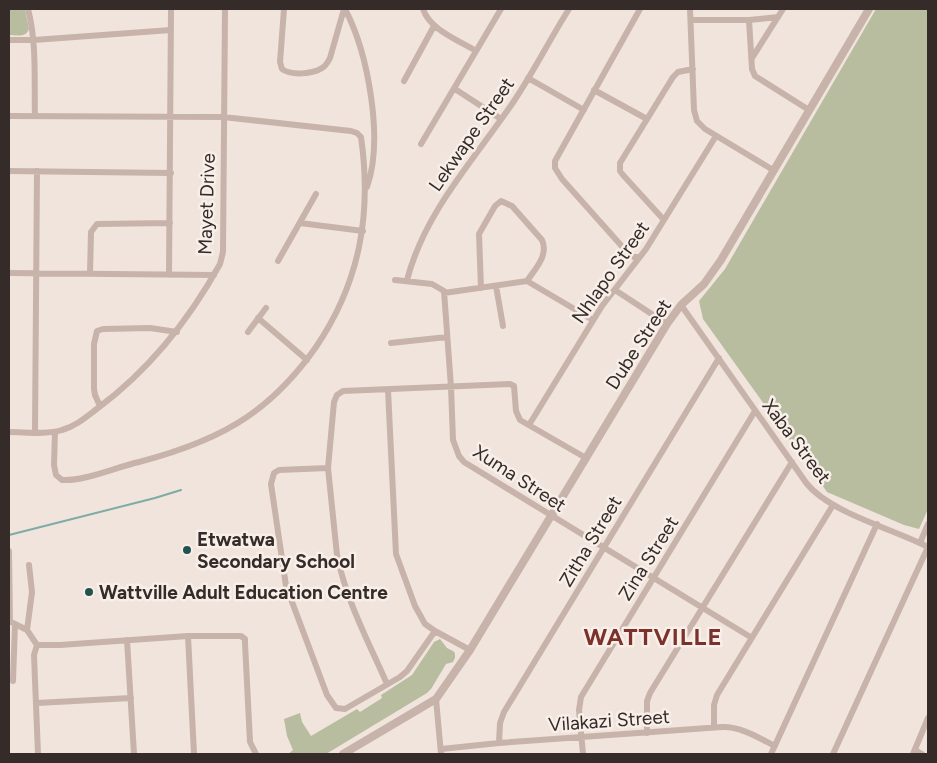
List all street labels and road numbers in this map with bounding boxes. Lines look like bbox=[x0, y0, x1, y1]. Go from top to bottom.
street label: Lekwape Street bbox=[424, 73, 519, 195]
street label: Mayet Drive bbox=[193, 153, 220, 255]
street label: Nhlapo Street bbox=[567, 217, 654, 328]
street label: Dube Street bbox=[601, 295, 676, 394]
street label: Xaba Street bbox=[757, 395, 836, 488]
street label: Xuma Street bbox=[469, 440, 570, 517]
street label: Zitha Street bbox=[554, 492, 627, 591]
street label: Zina Street bbox=[614, 512, 683, 605]
street label: Vilakazi Street bbox=[547, 705, 671, 736]

